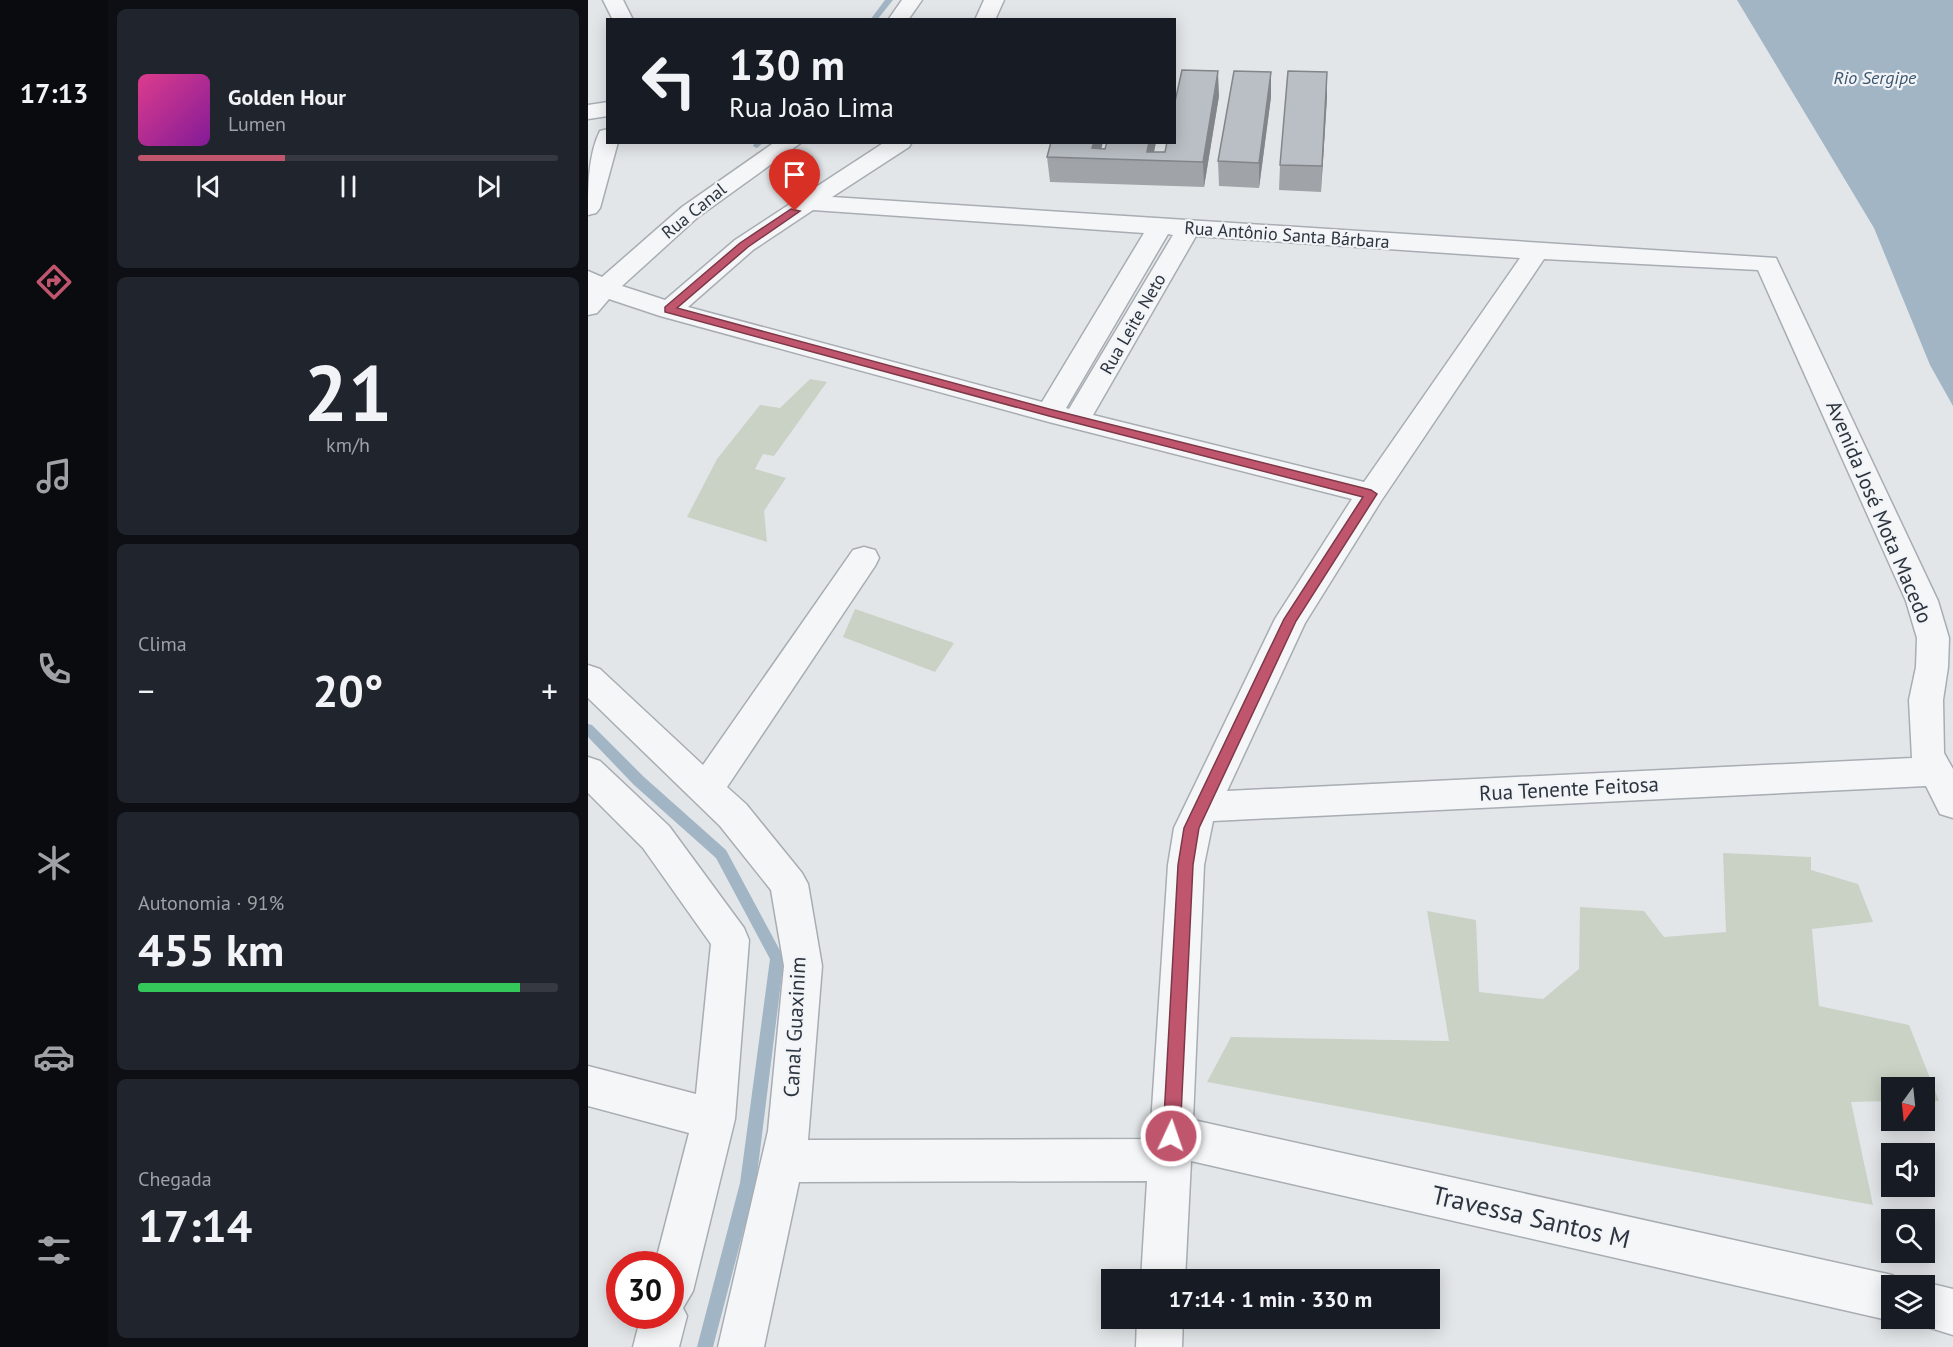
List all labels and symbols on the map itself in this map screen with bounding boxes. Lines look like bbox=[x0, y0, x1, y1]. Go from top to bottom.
water label: Rio Sergipe bbox=[1834, 66, 1917, 89]
pin bbox=[769, 149, 820, 211]
street label: Rua Canal bbox=[657, 177, 731, 244]
street label: Rua Antônio Santa Bárbara bbox=[1184, 216, 1391, 253]
street label: Rua Leite Neto bbox=[1094, 269, 1171, 378]
street label: Avenida José Mota Macedo bbox=[1820, 396, 1939, 627]
street label: Rua Tenente Feitosa bbox=[1478, 770, 1660, 807]
street label: Canal Guaxinim bbox=[777, 956, 812, 1098]
north arrow bbox=[1881, 1077, 1935, 1131]
position arrow bbox=[1139, 1104, 1203, 1168]
street label: Travessa Santos M bbox=[1429, 1178, 1633, 1255]
speed limit sign: 30 bbox=[606, 1251, 684, 1329]

